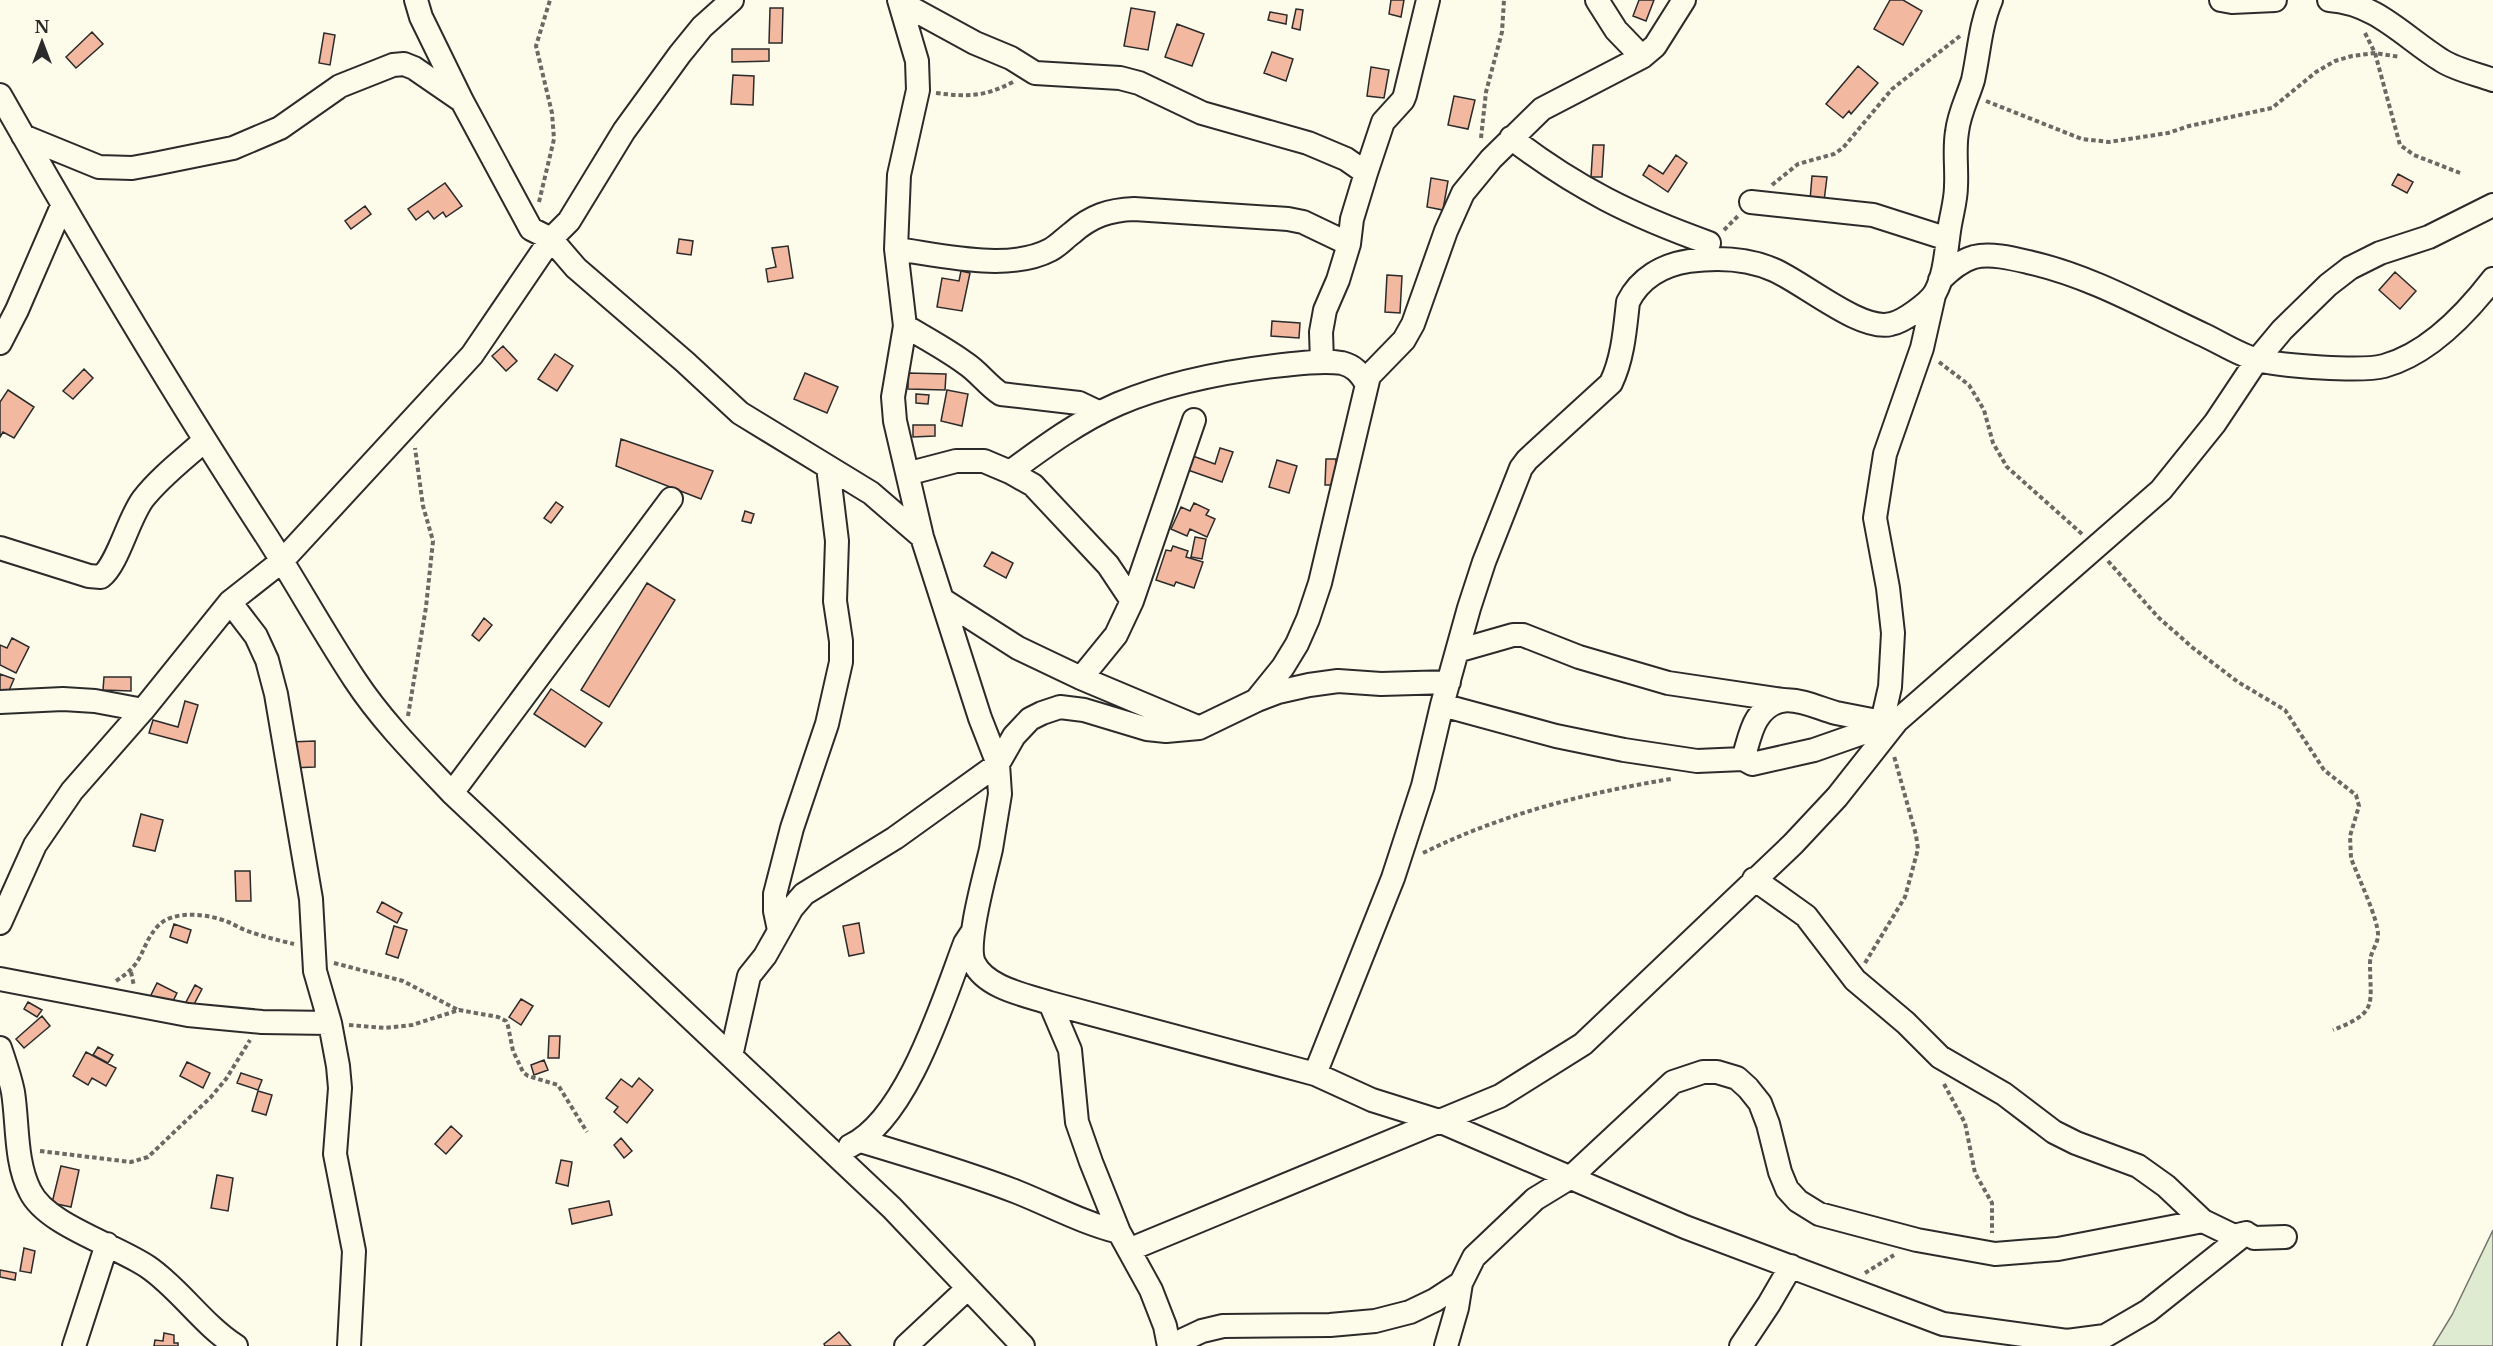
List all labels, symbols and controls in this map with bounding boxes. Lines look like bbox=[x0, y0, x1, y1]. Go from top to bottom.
north arrow bbox=[12, 12, 72, 72]
text: N bbox=[34, 17, 50, 37]

